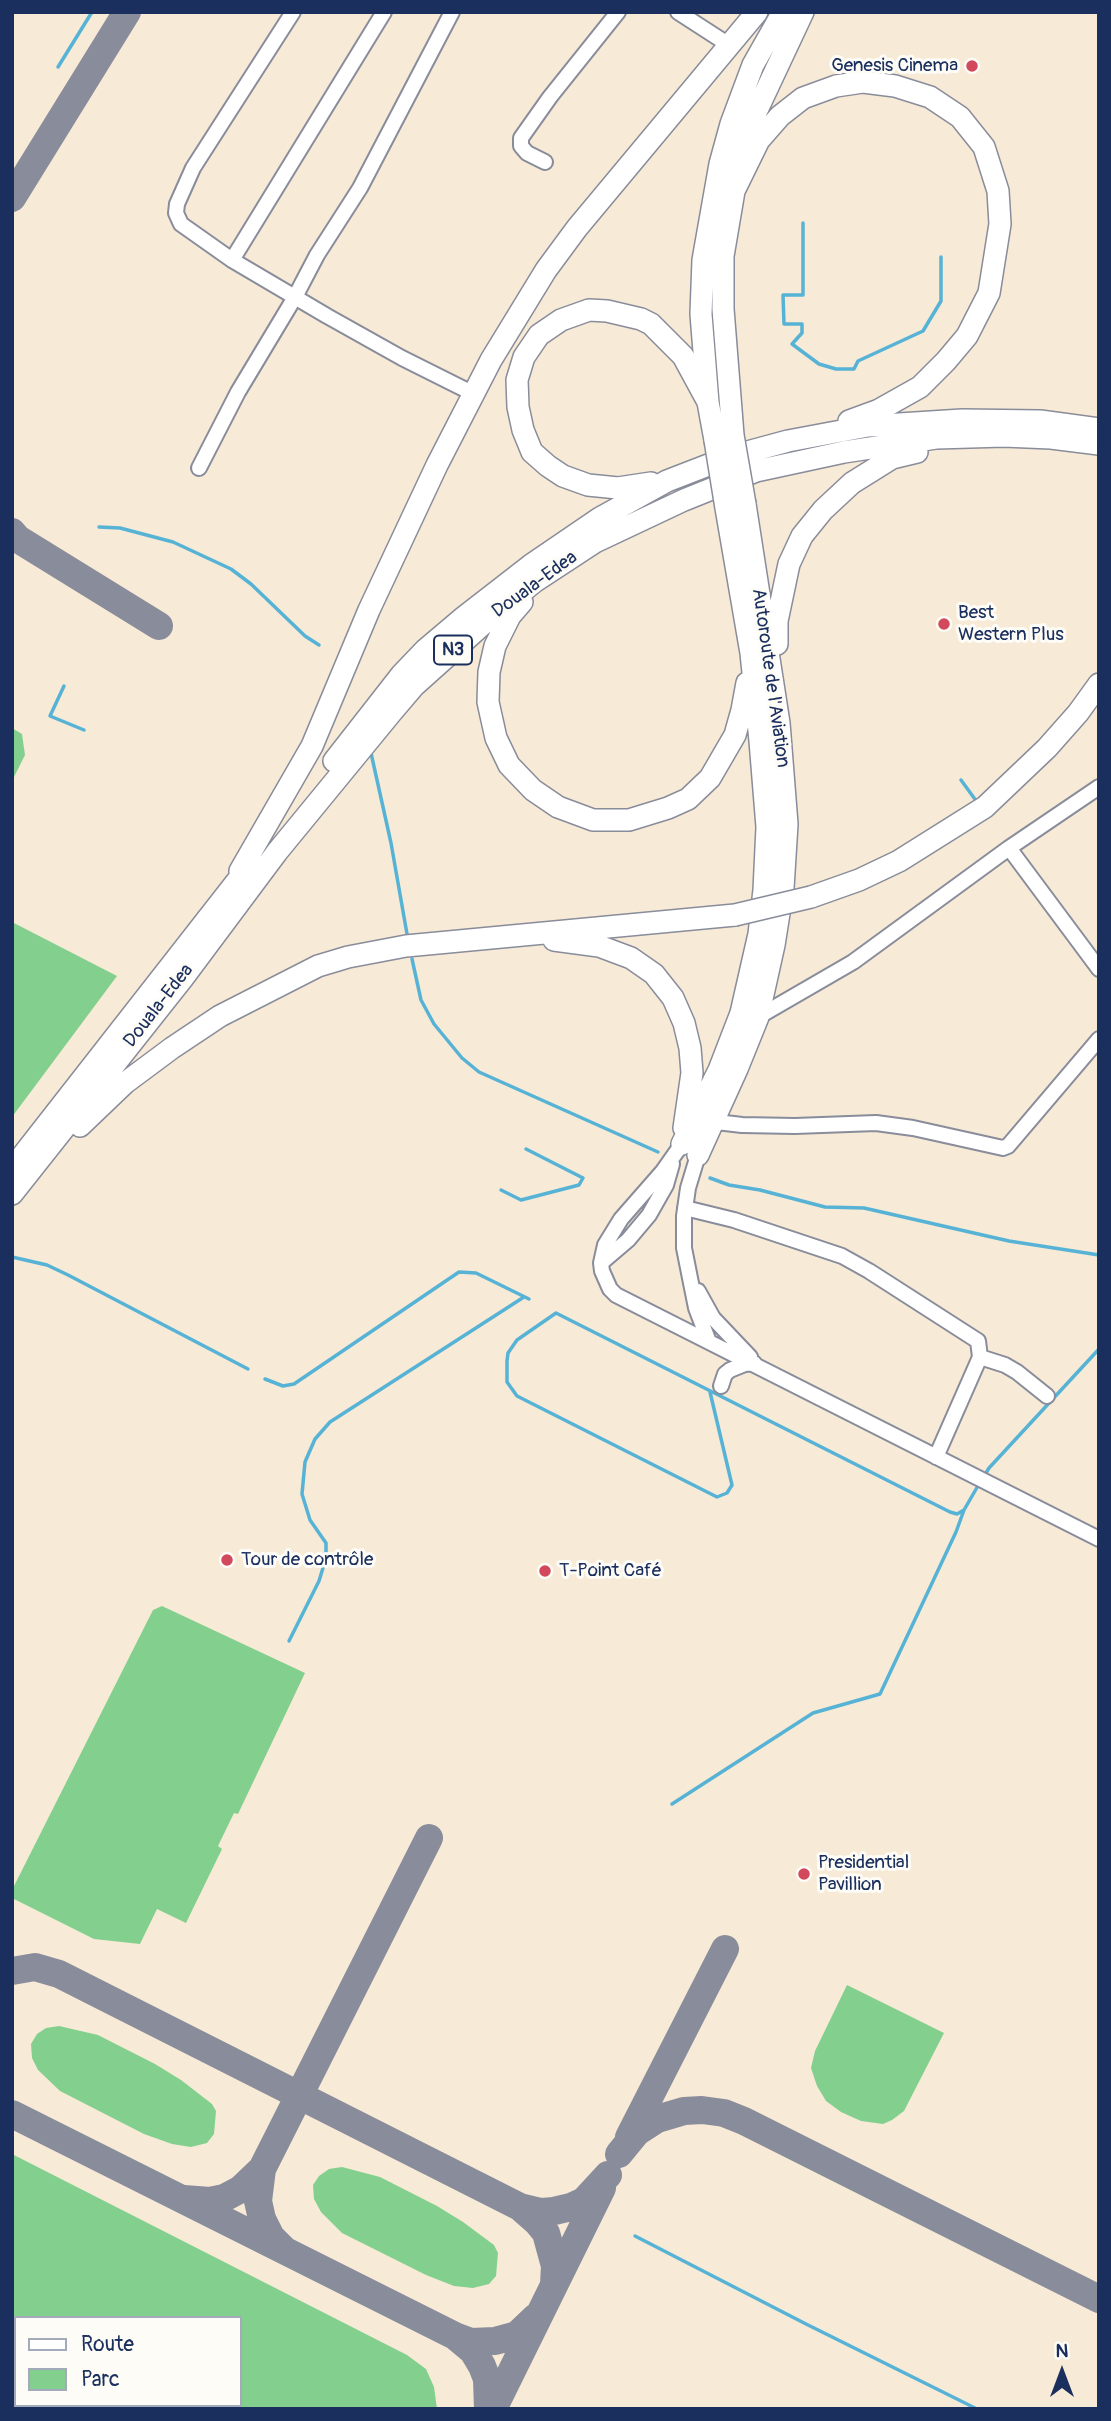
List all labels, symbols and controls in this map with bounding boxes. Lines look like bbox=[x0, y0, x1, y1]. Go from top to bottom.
place label: Genesis Cinema bbox=[831, 55, 958, 77]
marker: Genesis Cinema bbox=[964, 58, 980, 74]
street label: Douala-Edea bbox=[488, 547, 582, 623]
street label: Autoroute de l'Aviation bbox=[746, 587, 794, 769]
place label: Best Western Plus bbox=[958, 602, 1064, 646]
marker: Best Western Plus bbox=[936, 616, 952, 632]
road number: N3 bbox=[434, 636, 472, 664]
street label: Douala-Edea bbox=[119, 960, 199, 1052]
place label: Tour de contrôle bbox=[241, 1549, 373, 1571]
marker: Tour de contrôle bbox=[219, 1552, 235, 1568]
place label: T-Point Café bbox=[559, 1560, 662, 1582]
marker: T-Point Café bbox=[537, 1563, 553, 1579]
place label: Presidential Pavillion bbox=[818, 1852, 909, 1896]
marker: Presidential Pavillion bbox=[796, 1866, 812, 1882]
legend bbox=[14, 2316, 242, 2407]
text: Route bbox=[81, 2331, 134, 2358]
north arrow bbox=[1027, 2337, 1097, 2407]
text: N bbox=[1056, 2339, 1068, 2363]
text: Parc bbox=[81, 2366, 120, 2393]

